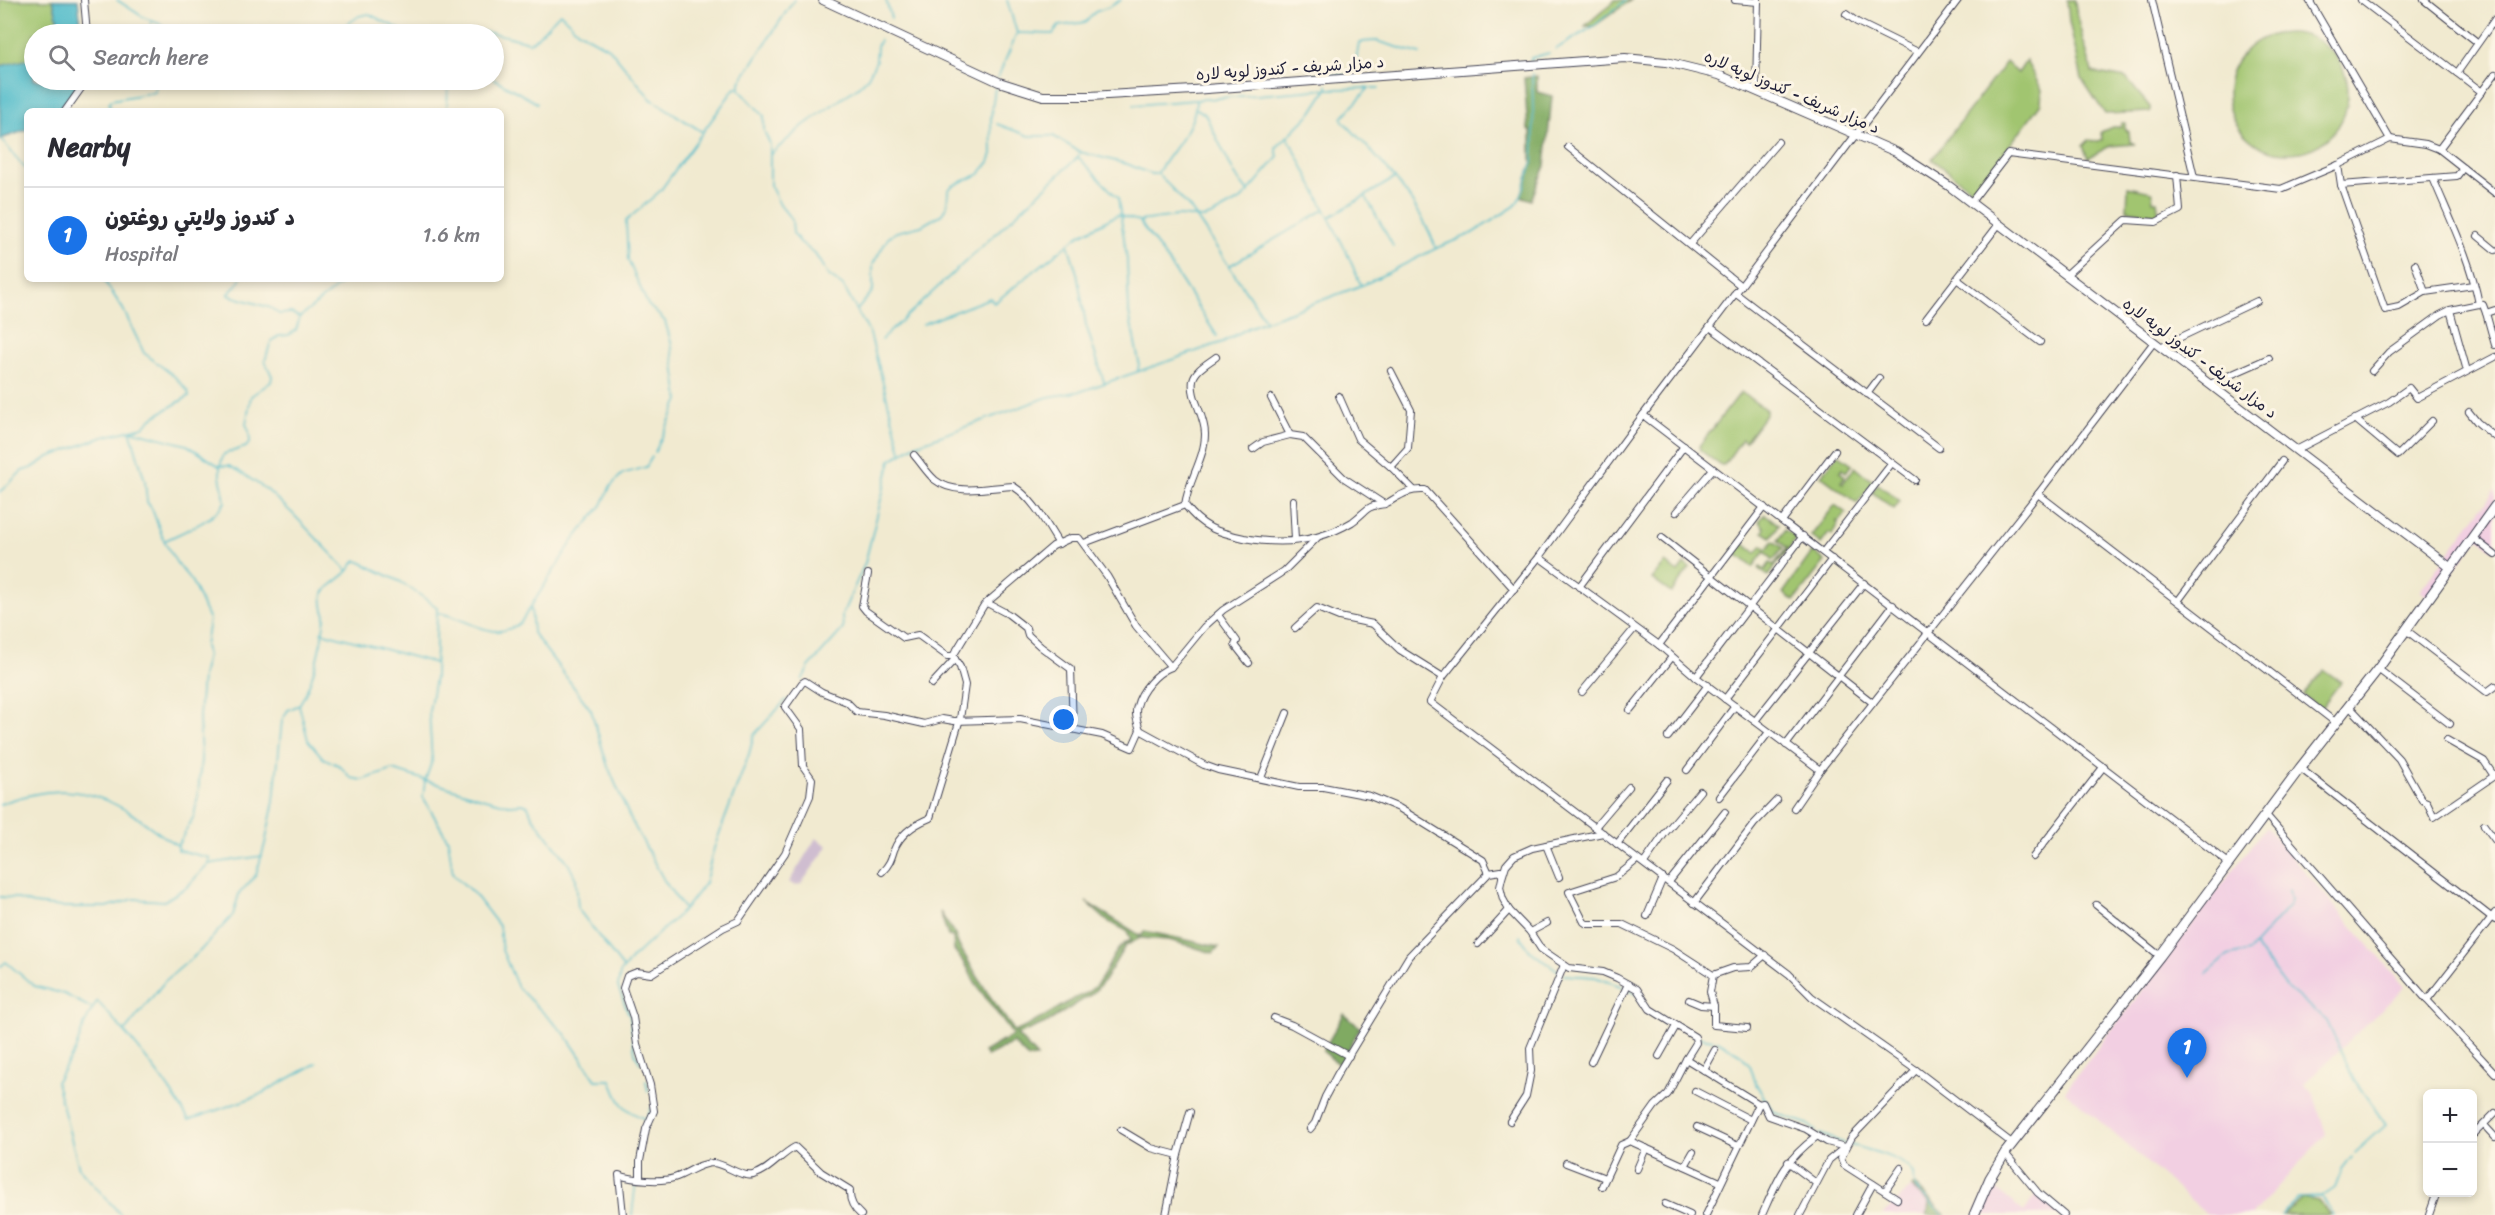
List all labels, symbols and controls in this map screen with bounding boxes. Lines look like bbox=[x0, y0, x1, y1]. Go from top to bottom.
search box bbox=[24, 24, 504, 90]
text: Search here bbox=[93, 38, 209, 77]
icon: search bbox=[45, 41, 78, 74]
street label: د مزار شریف - کندوز لویه لاره bbox=[1700, 42, 1884, 142]
street label: د مزار شریف - کندوز لویه لاره bbox=[1195, 47, 1385, 89]
text: Nearby bbox=[48, 124, 130, 170]
text: د کندوز ولایتي روغتون bbox=[105, 198, 295, 237]
text: 1 bbox=[63, 218, 72, 253]
text: 1.6 km bbox=[423, 218, 480, 253]
text: Hospital bbox=[105, 237, 178, 272]
street label: د مزار شریف - کندوز لویه لاره bbox=[2116, 290, 2284, 426]
your location bbox=[1049, 705, 1078, 734]
pin: 1 bbox=[2168, 1028, 2206, 1078]
map controls bbox=[2423, 1089, 2477, 1197]
button: + bbox=[2423, 1089, 2477, 1143]
button: − bbox=[2423, 1143, 2477, 1197]

